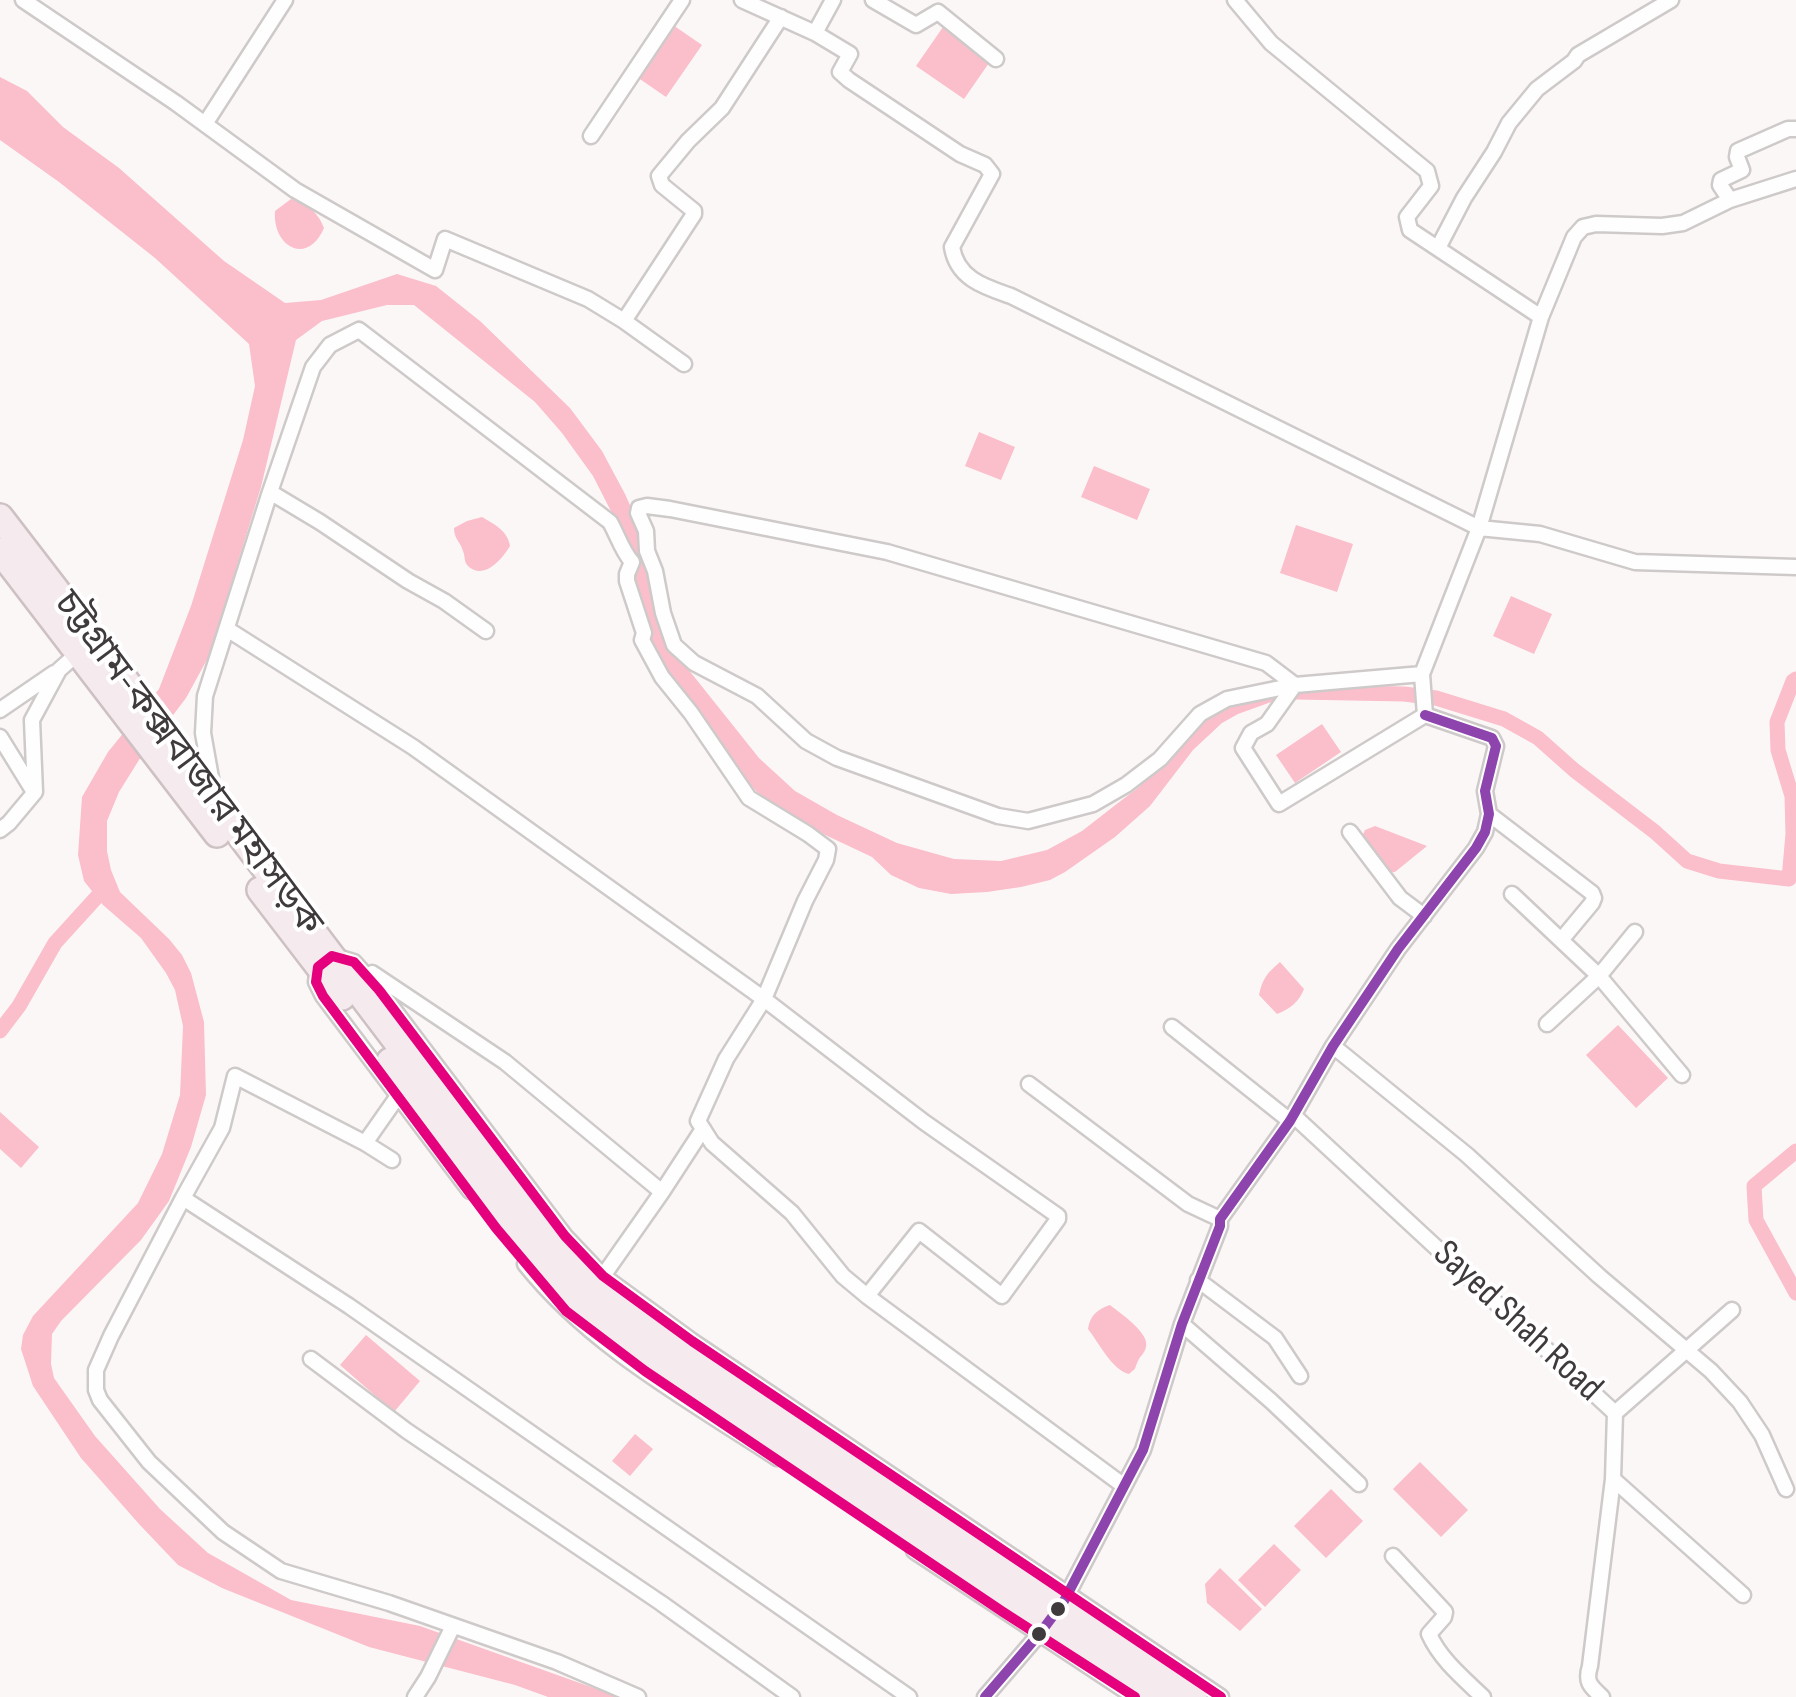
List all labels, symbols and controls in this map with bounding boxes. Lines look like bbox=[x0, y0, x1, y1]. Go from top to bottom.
street label: চট্টগ্রাম-কক্সবাজার মহাসড়ক bbox=[43, 583, 331, 945]
street label: Sayed Shah Road bbox=[1423, 1232, 1611, 1412]
unlabelled marker bbox=[1048, 1599, 1068, 1619]
unlabelled marker bbox=[1029, 1624, 1049, 1644]

